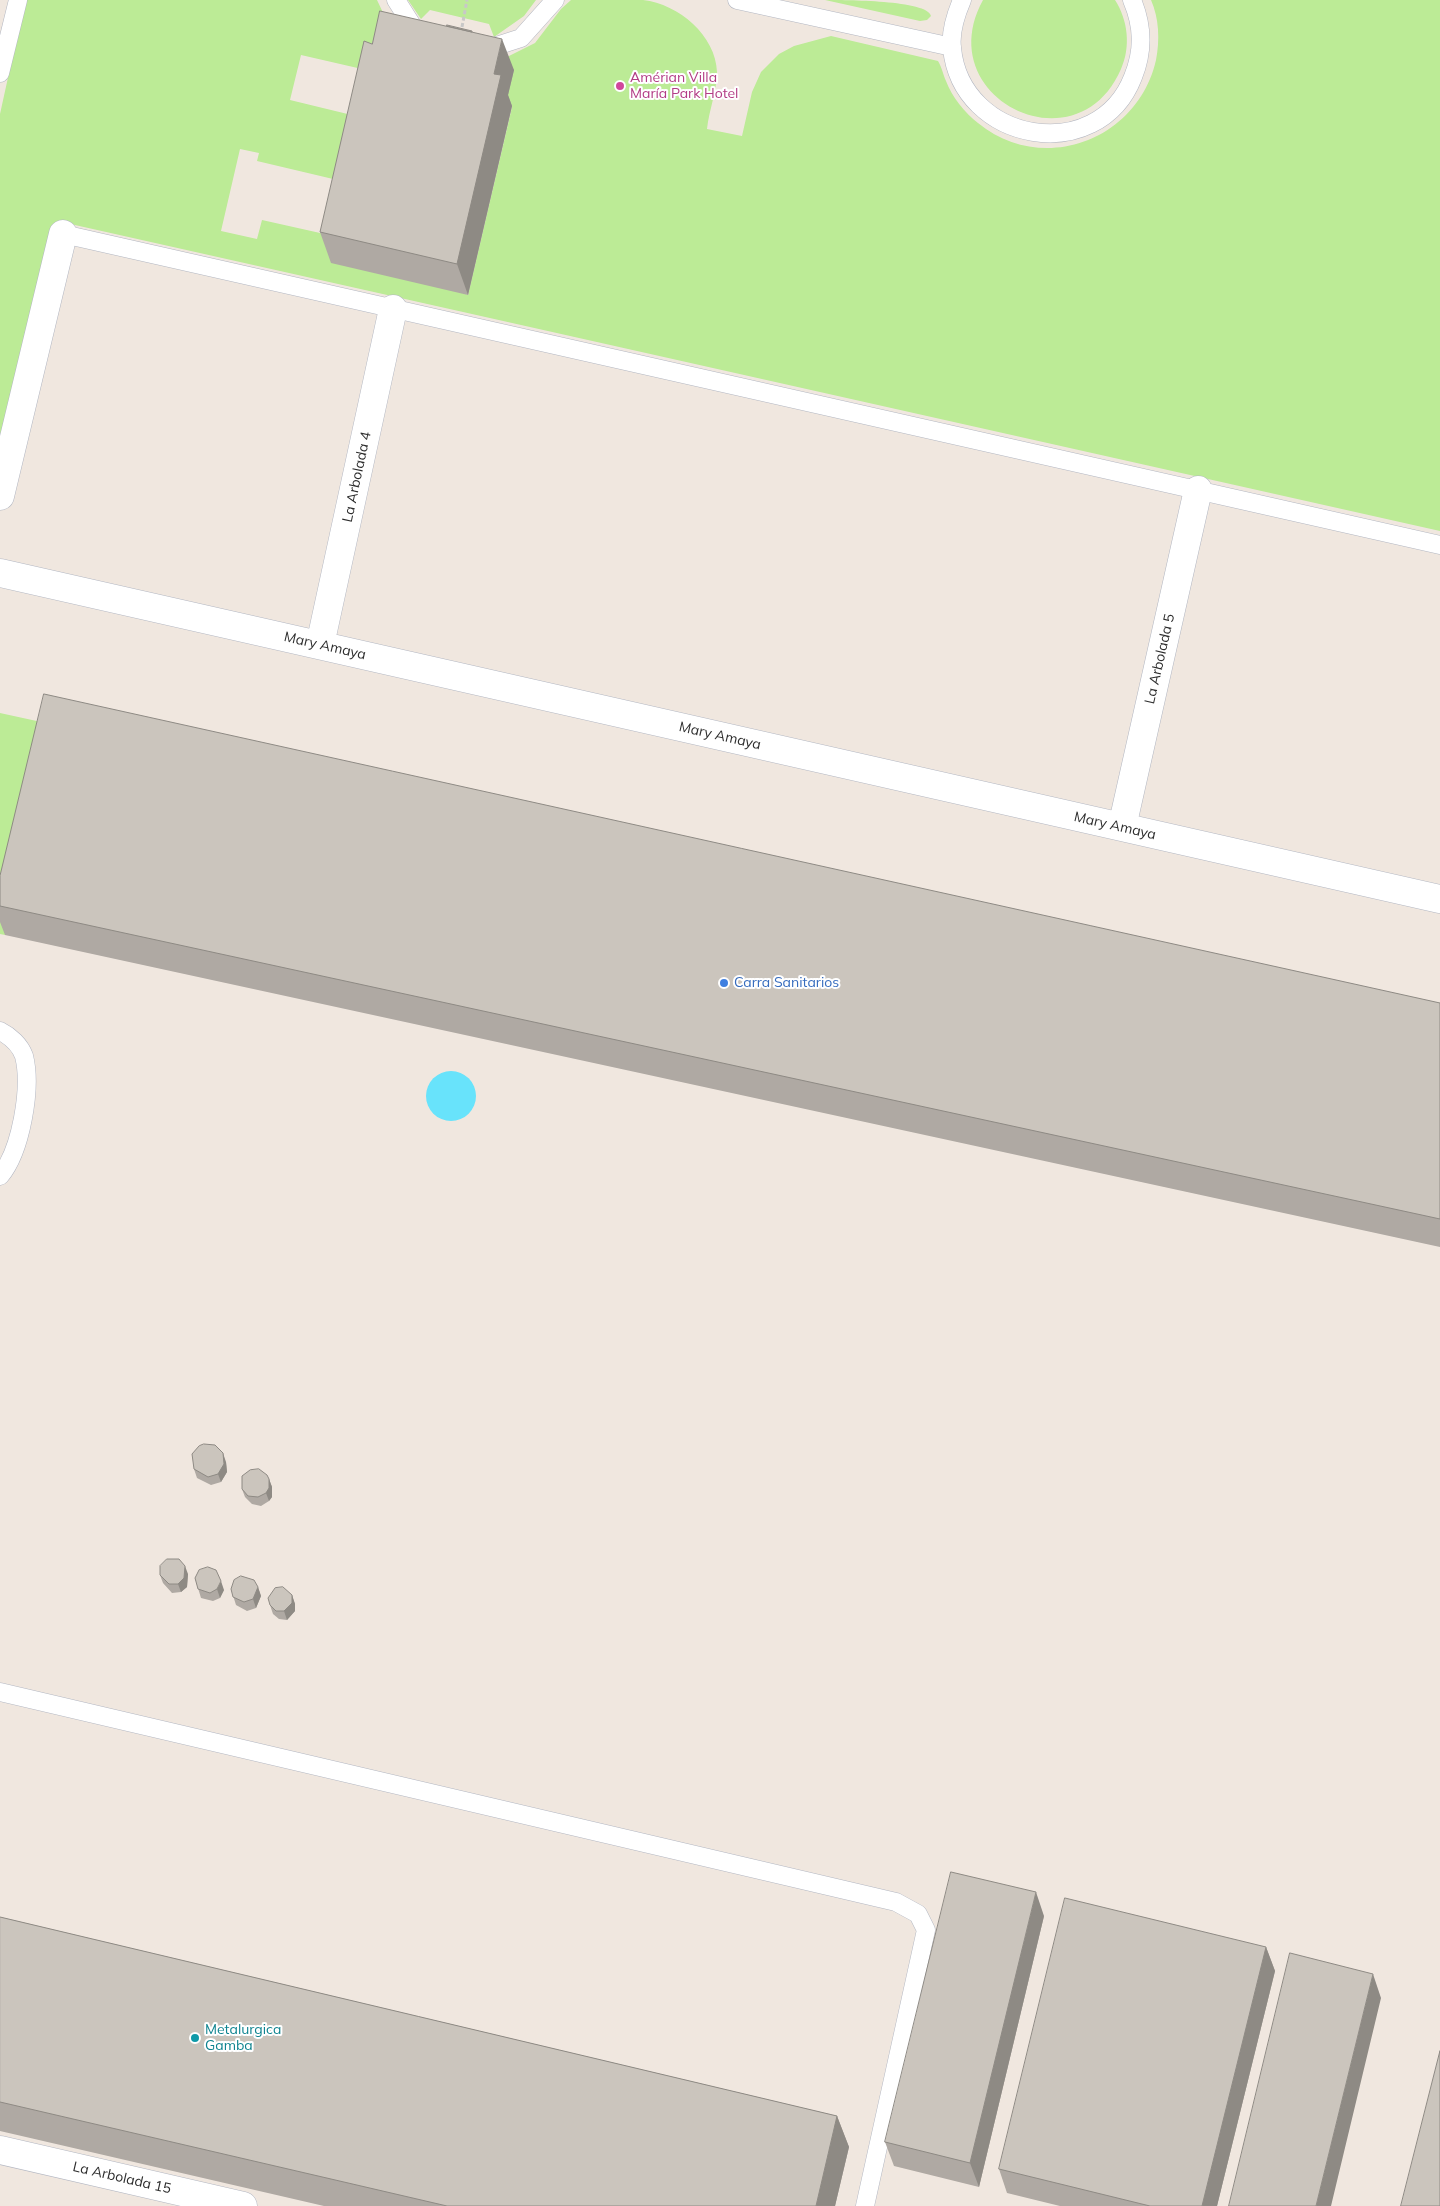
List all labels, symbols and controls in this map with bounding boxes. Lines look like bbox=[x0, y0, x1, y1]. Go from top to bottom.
place label: Amérian Villa María Park Hotel bbox=[630, 70, 738, 102]
marker: Amérian Villa María Park Hotel bbox=[614, 80, 626, 92]
street label: La Arbolada 4 bbox=[339, 430, 375, 524]
street label: La Arbolada 5 bbox=[1141, 612, 1179, 706]
street label: Mary Amaya bbox=[282, 628, 368, 664]
street label: Mary Amaya bbox=[677, 718, 763, 754]
street label: Mary Amaya bbox=[1072, 808, 1158, 844]
place label: Carra Sanitarios bbox=[734, 975, 839, 991]
marker: Carra Sanitarios bbox=[718, 977, 730, 989]
place label: Metalurgica Gamba bbox=[205, 2022, 281, 2054]
marker: Metalurgica Gamba bbox=[189, 2032, 201, 2044]
street label: La Arbolada 15 bbox=[71, 2159, 173, 2197]

